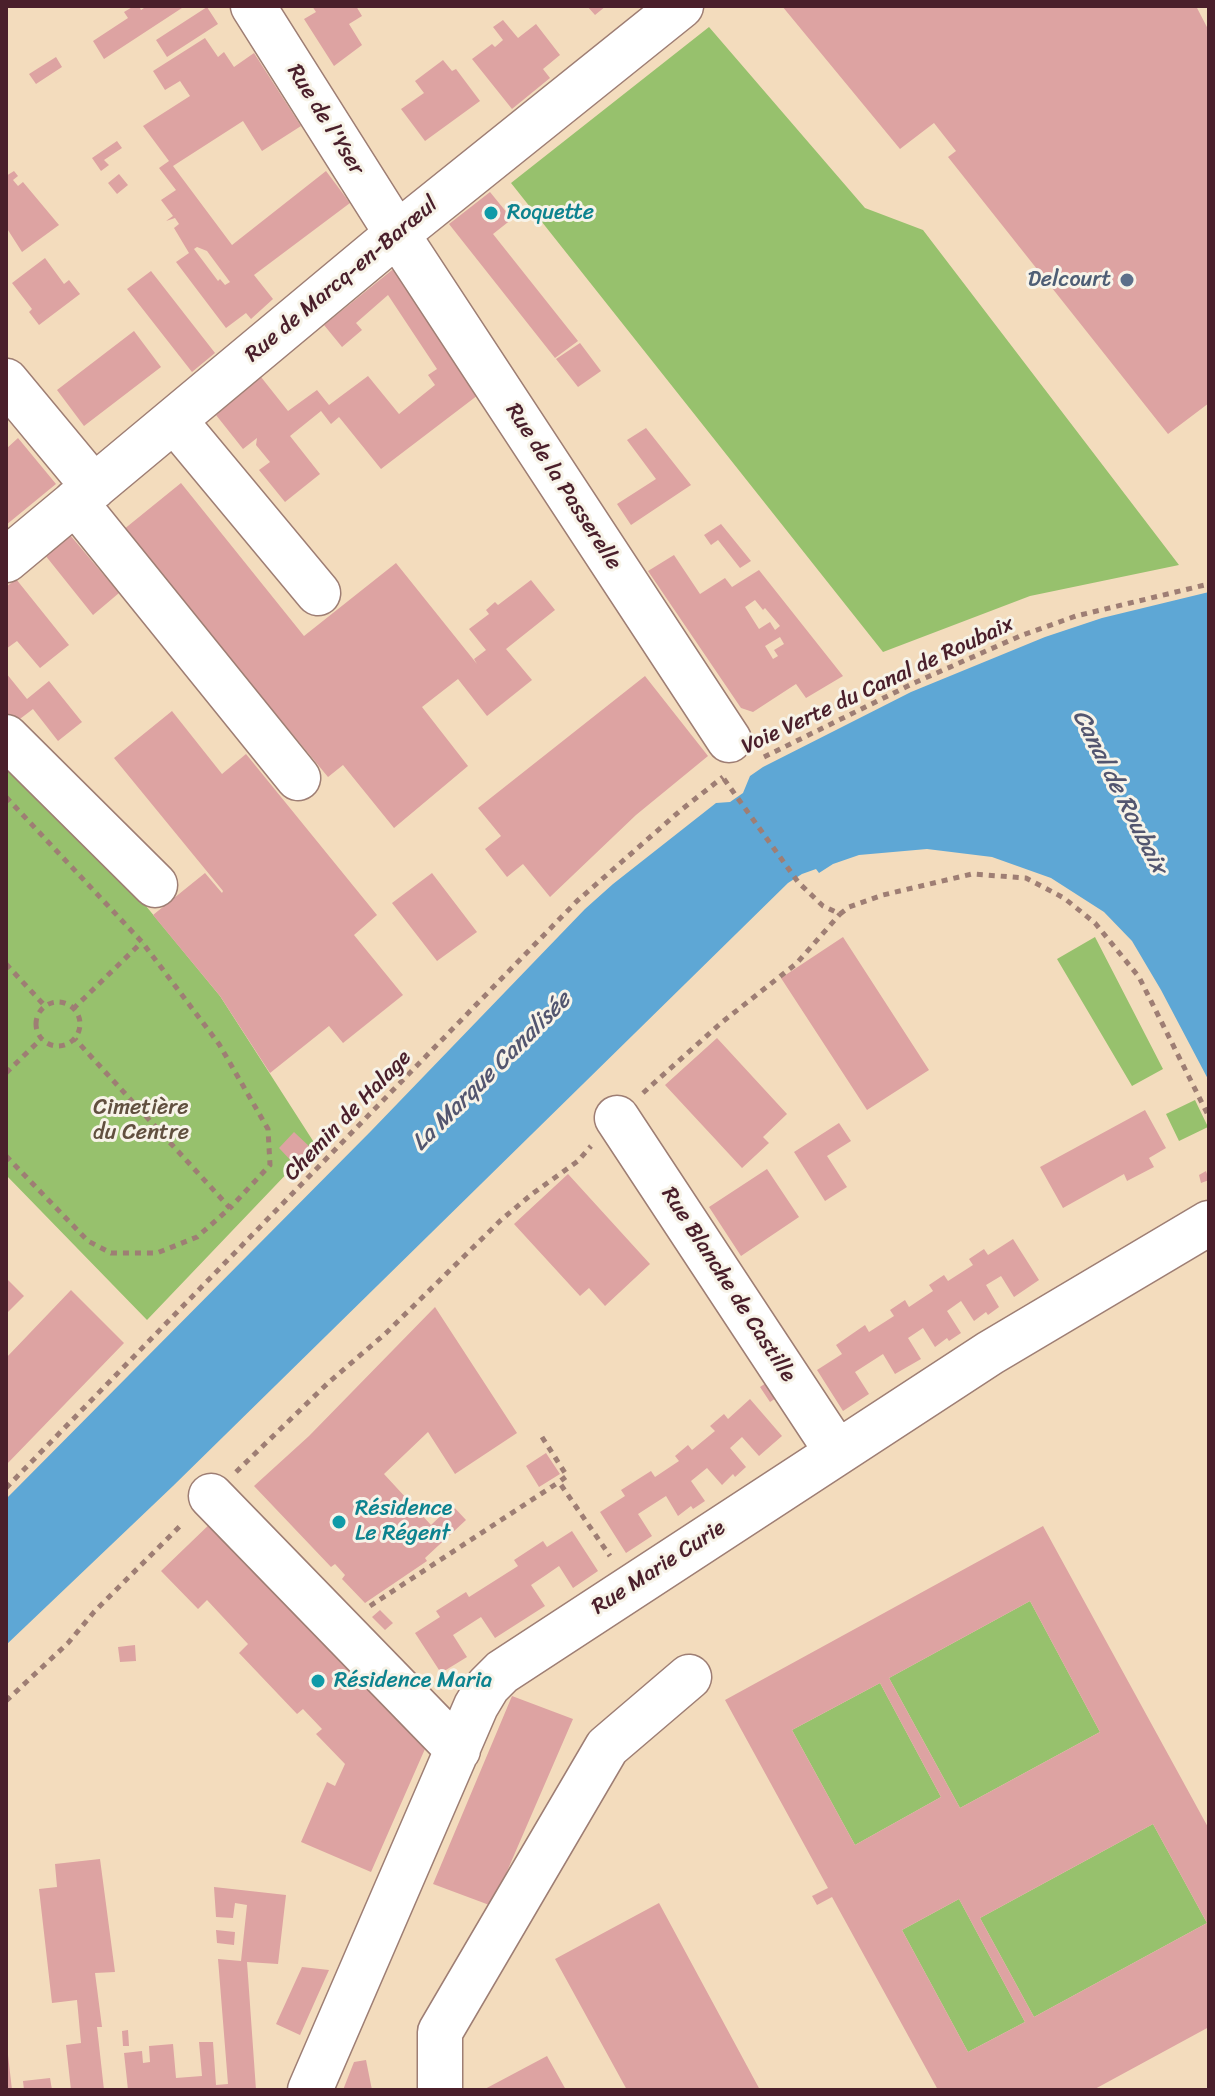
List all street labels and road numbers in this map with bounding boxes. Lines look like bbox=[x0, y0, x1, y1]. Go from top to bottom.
street label: Rue de l'Yser bbox=[281, 60, 369, 180]
street label: Rue de Marcq-en-Barœul bbox=[240, 192, 444, 368]
street label: Rue de la Passerelle bbox=[499, 399, 627, 575]
street label: Voie Verte du Canal de Roubaix bbox=[738, 611, 1018, 761]
street label: Chemin de Halage bbox=[279, 1045, 417, 1187]
street label: Rue Blanche de Castille bbox=[655, 1183, 801, 1387]
street label: Rue Marie Curie bbox=[587, 1515, 731, 1621]

